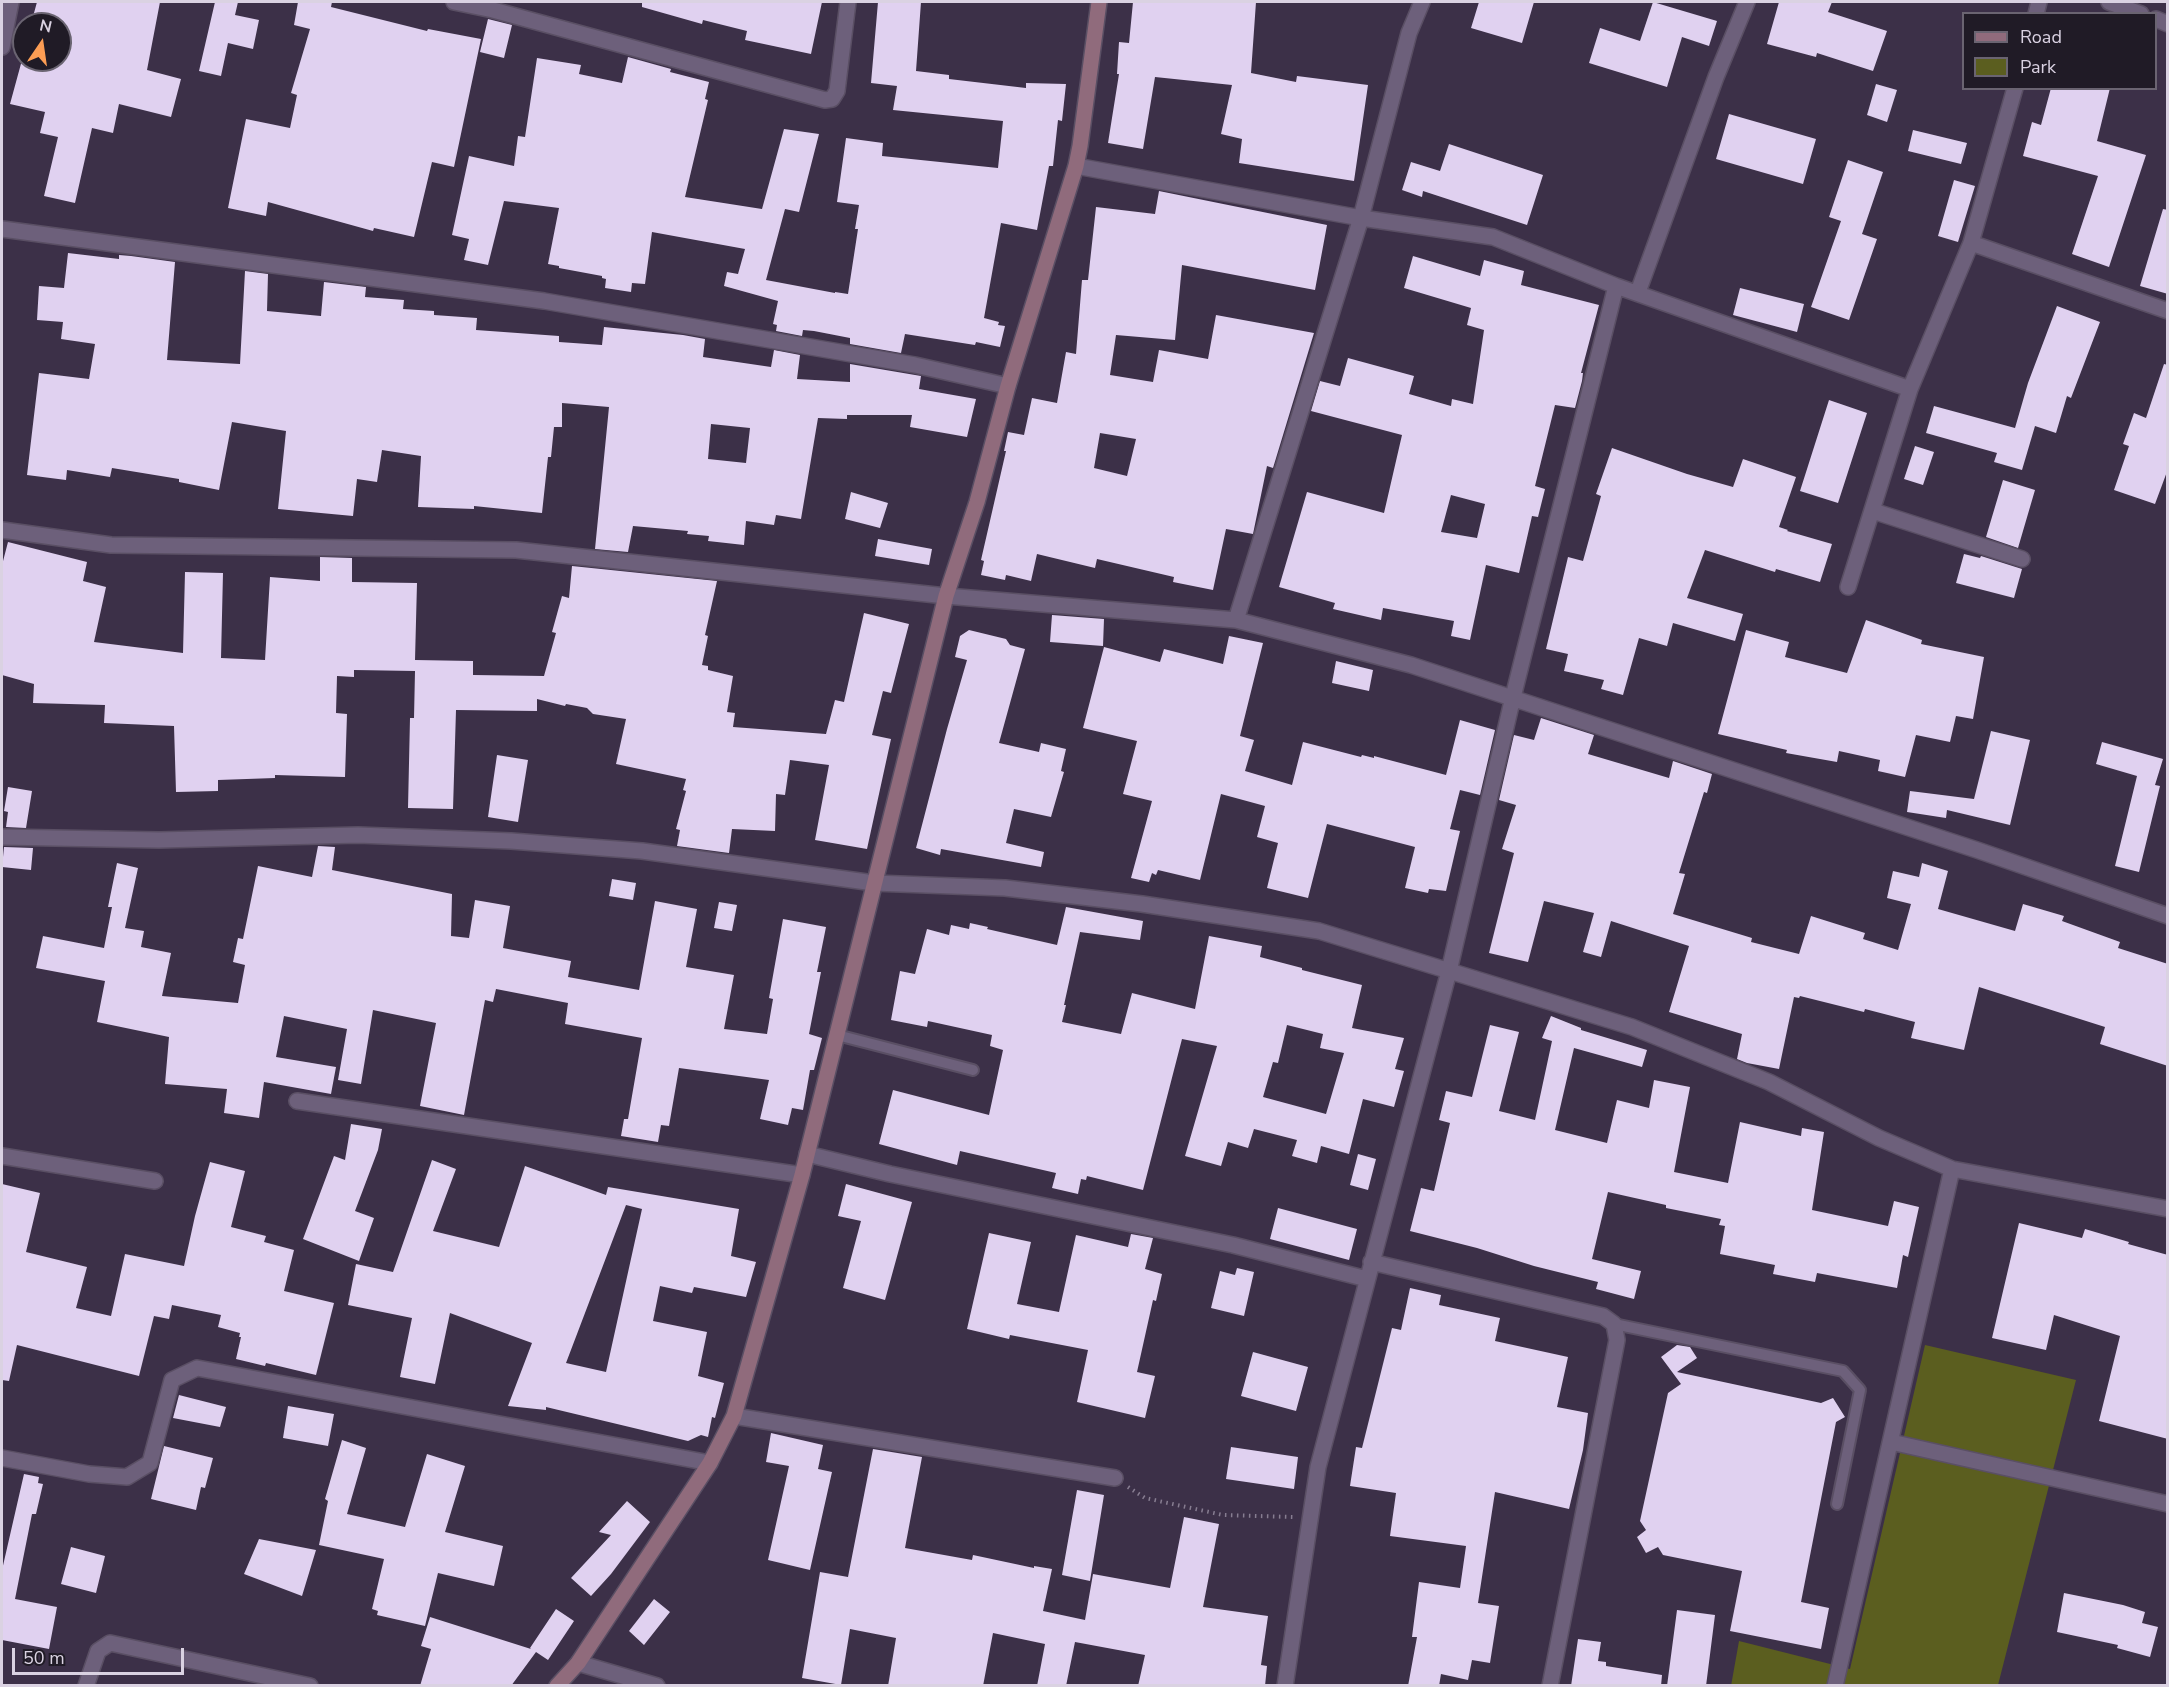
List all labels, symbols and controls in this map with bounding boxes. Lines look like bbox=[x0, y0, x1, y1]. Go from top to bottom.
north arrow bbox=[12, 12, 72, 72]
legend bbox=[1962, 12, 2157, 90]
text: N bbox=[37, 14, 54, 38]
text: Road bbox=[2020, 25, 2062, 49]
text: Park bbox=[2020, 55, 2056, 79]
scale bar bbox=[15, 1636, 188, 1674]
text: 50 m bbox=[23, 1646, 65, 1670]

